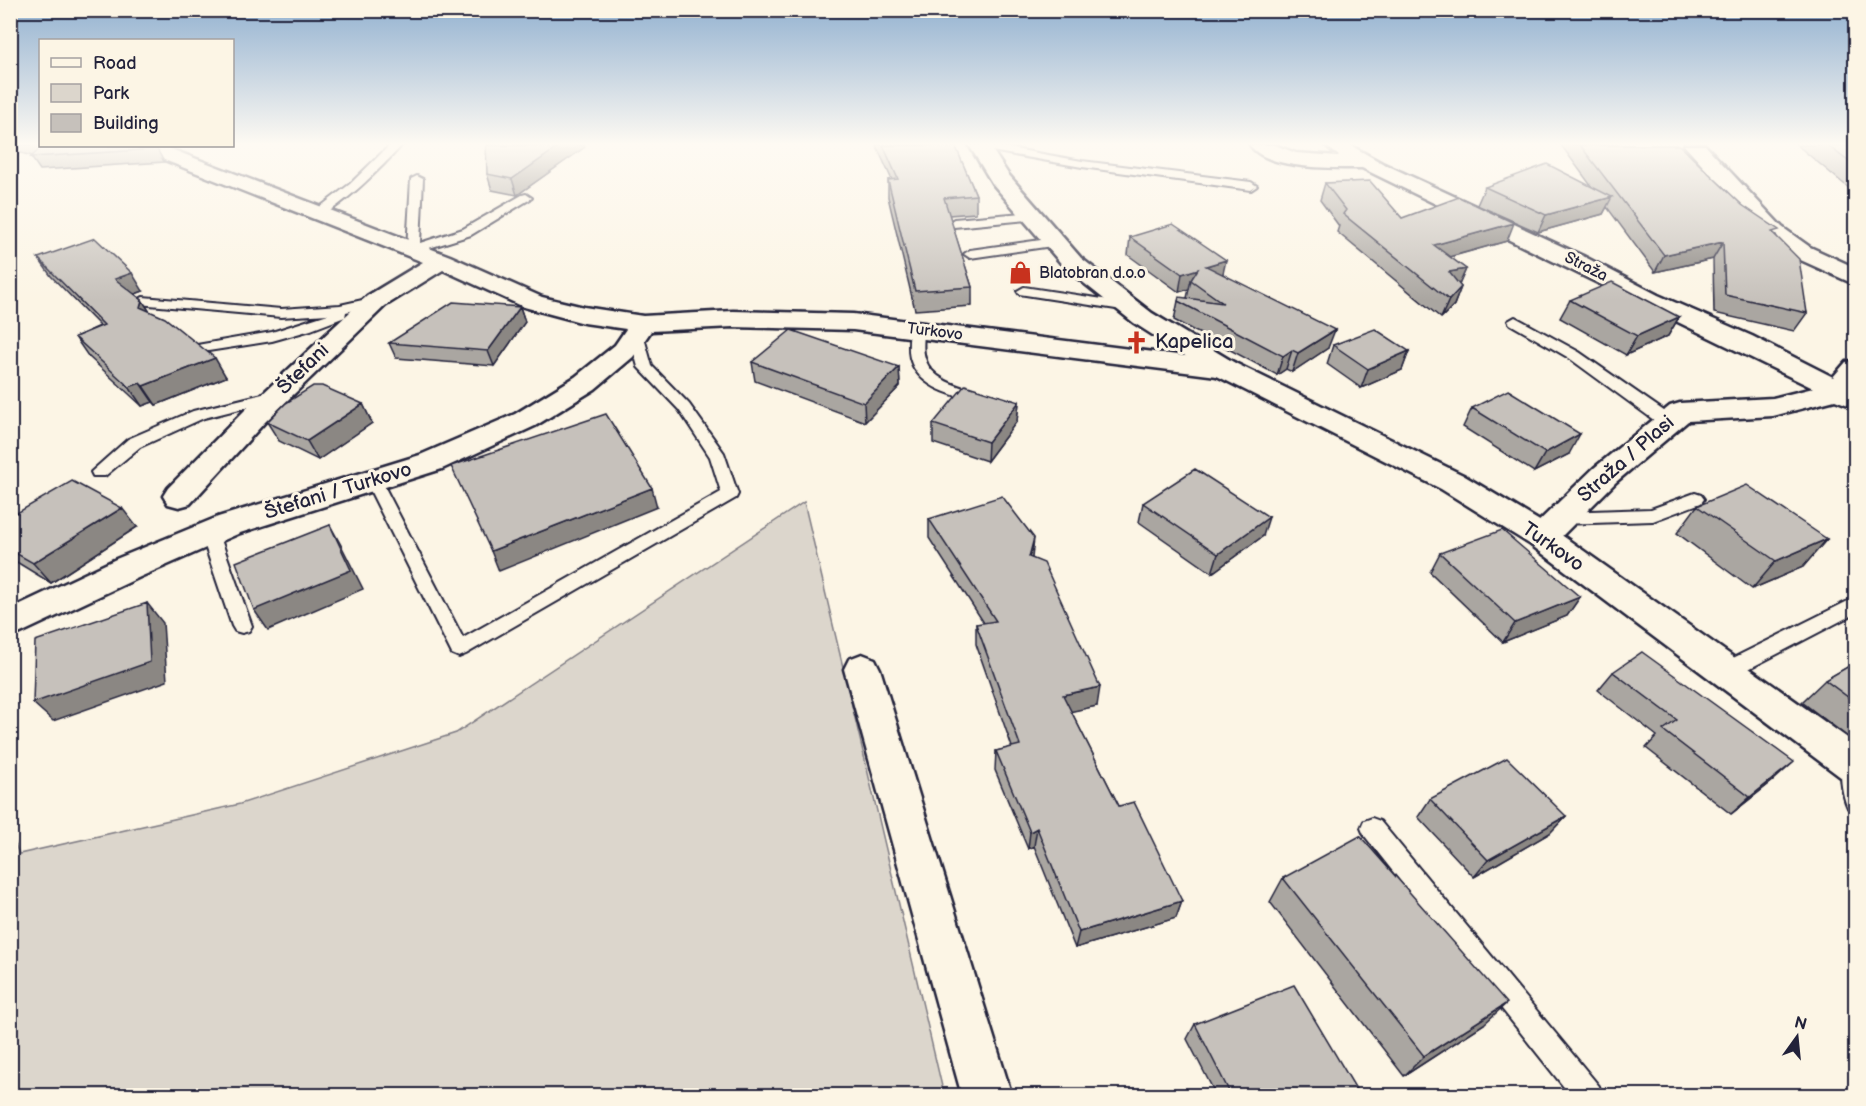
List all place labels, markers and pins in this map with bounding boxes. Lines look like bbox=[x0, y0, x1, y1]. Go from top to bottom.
shop icon: Blatobran d.o.o bbox=[1008, 260, 1034, 286]
place label: Blatobran d.o.o bbox=[1039, 264, 1146, 283]
church icon: Kapelica bbox=[1124, 329, 1150, 355]
place label: Kapelica bbox=[1155, 330, 1234, 354]

